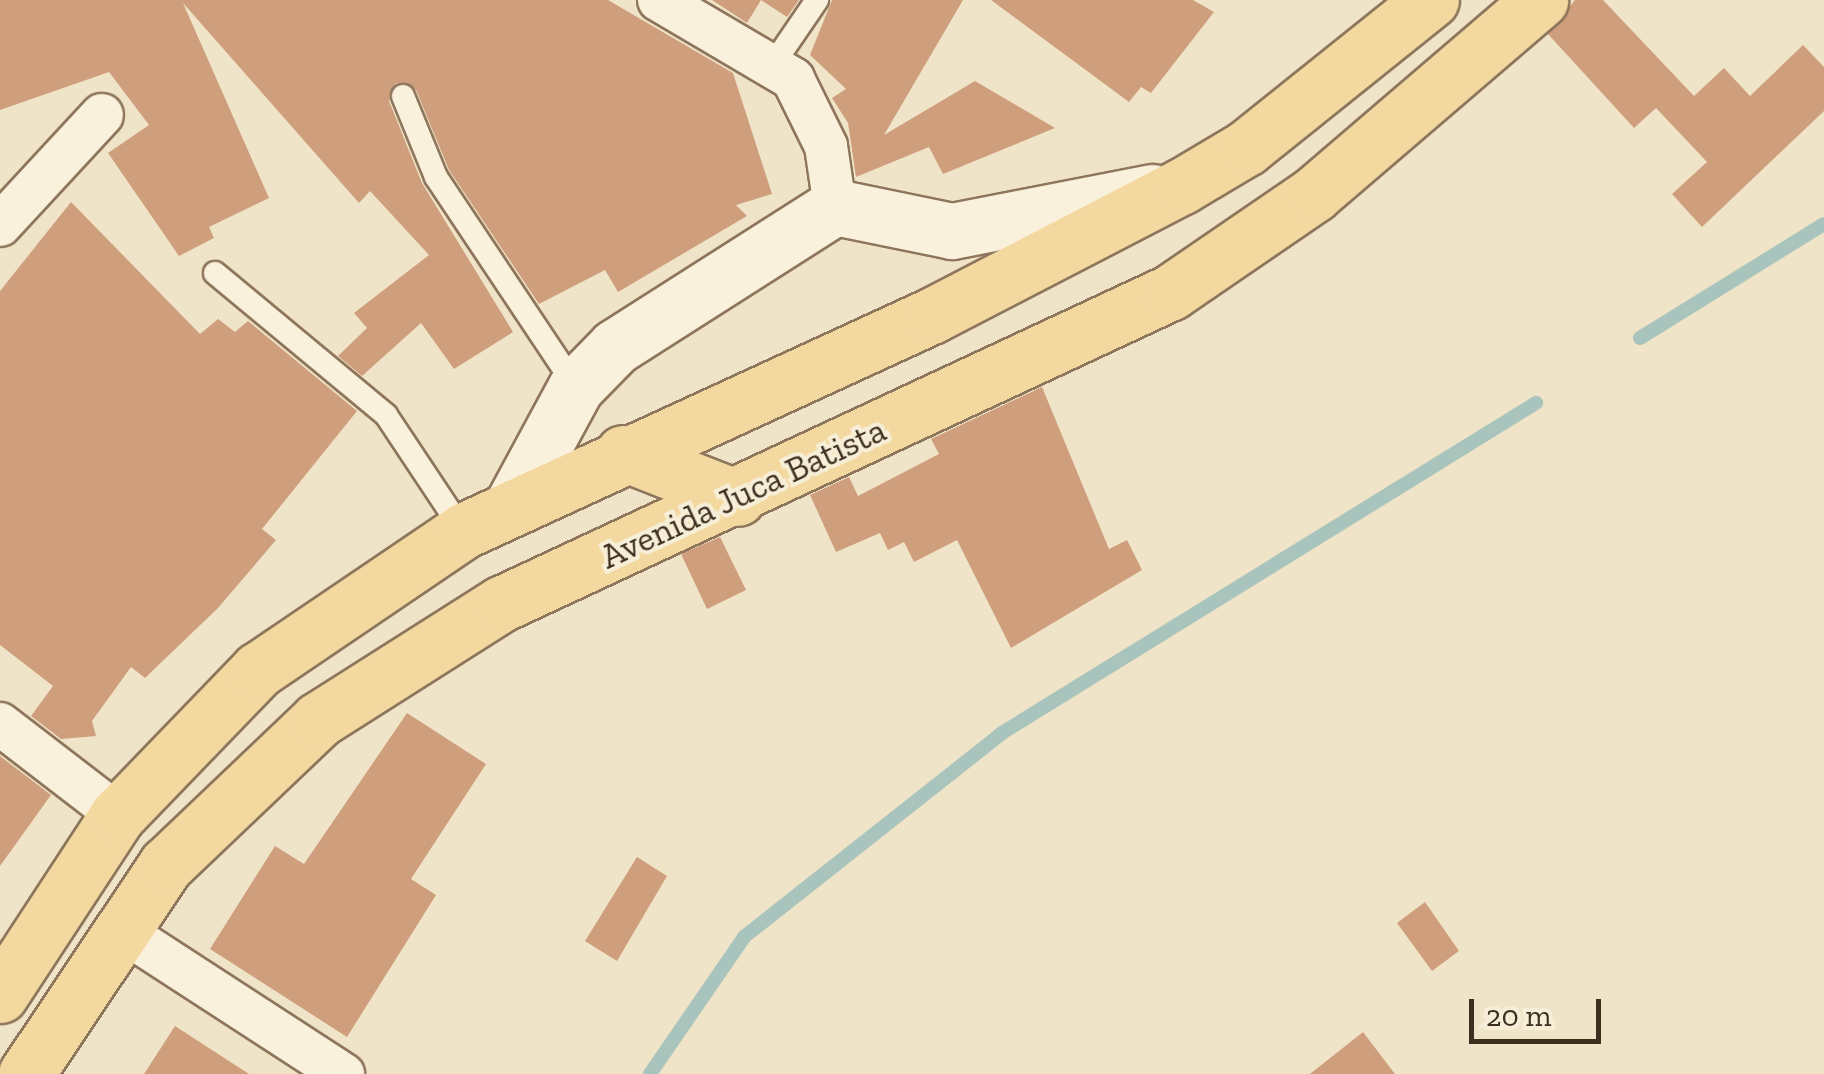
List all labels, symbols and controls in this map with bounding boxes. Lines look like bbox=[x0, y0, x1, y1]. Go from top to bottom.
street label: Avenida Juca Batista bbox=[593, 408, 893, 578]
scale bar bbox=[1474, 979, 1606, 1041]
text: 20 m bbox=[1486, 998, 1551, 1034]

